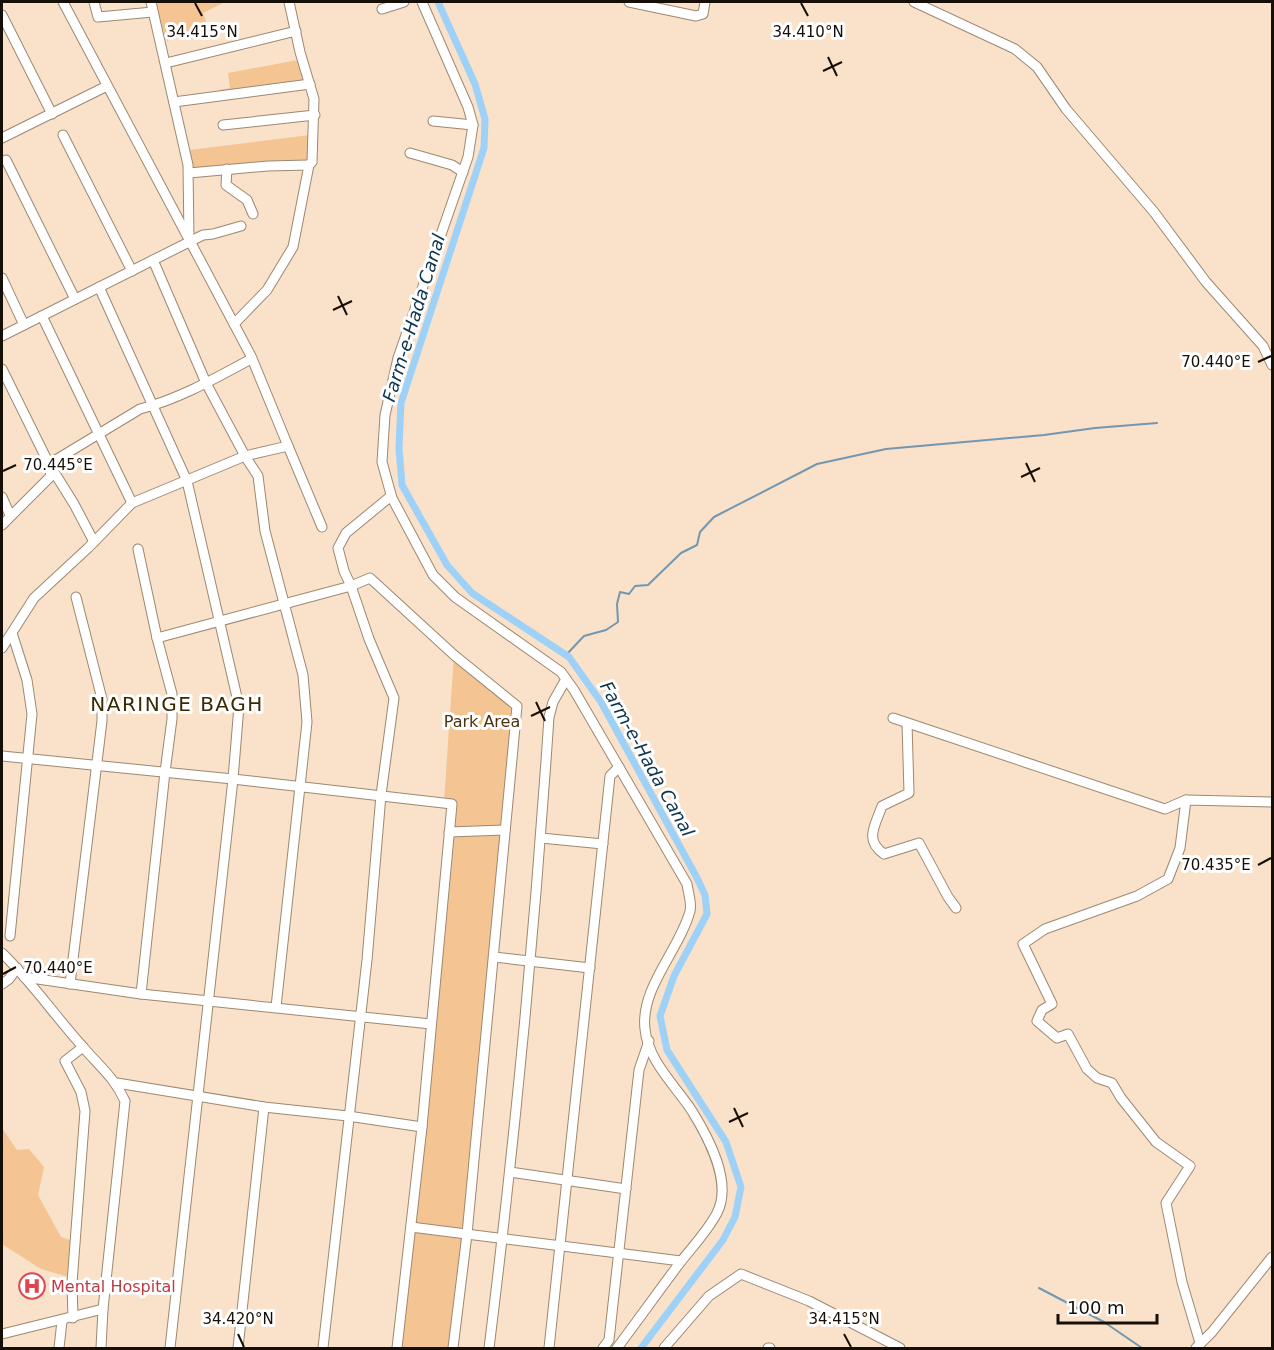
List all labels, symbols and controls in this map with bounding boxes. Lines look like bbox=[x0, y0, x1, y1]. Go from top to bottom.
text: 34.415°N bbox=[166, 23, 238, 41]
text: 34.410°N bbox=[772, 23, 844, 41]
water label: Farm-e-Hada Canal bbox=[378, 232, 449, 404]
text: 70.440°E bbox=[1181, 353, 1251, 371]
text: 70.445°E bbox=[23, 456, 93, 474]
water label: Farm-e-Hada Canal bbox=[596, 678, 699, 840]
district label: NARINGE BAGH bbox=[90, 692, 264, 716]
park label: Park Area bbox=[444, 712, 520, 731]
text: 70.435°E bbox=[1181, 856, 1251, 874]
text: 70.440°E bbox=[23, 959, 93, 977]
hospital icon: Mental Hospital bbox=[17, 1271, 47, 1301]
place label: Mental Hospital bbox=[51, 1277, 176, 1296]
scale bar bbox=[1058, 1287, 1157, 1325]
text: 100 m bbox=[1067, 1297, 1125, 1318]
text: 34.420°N bbox=[202, 1310, 274, 1328]
text: 34.415°N bbox=[808, 1310, 880, 1328]

